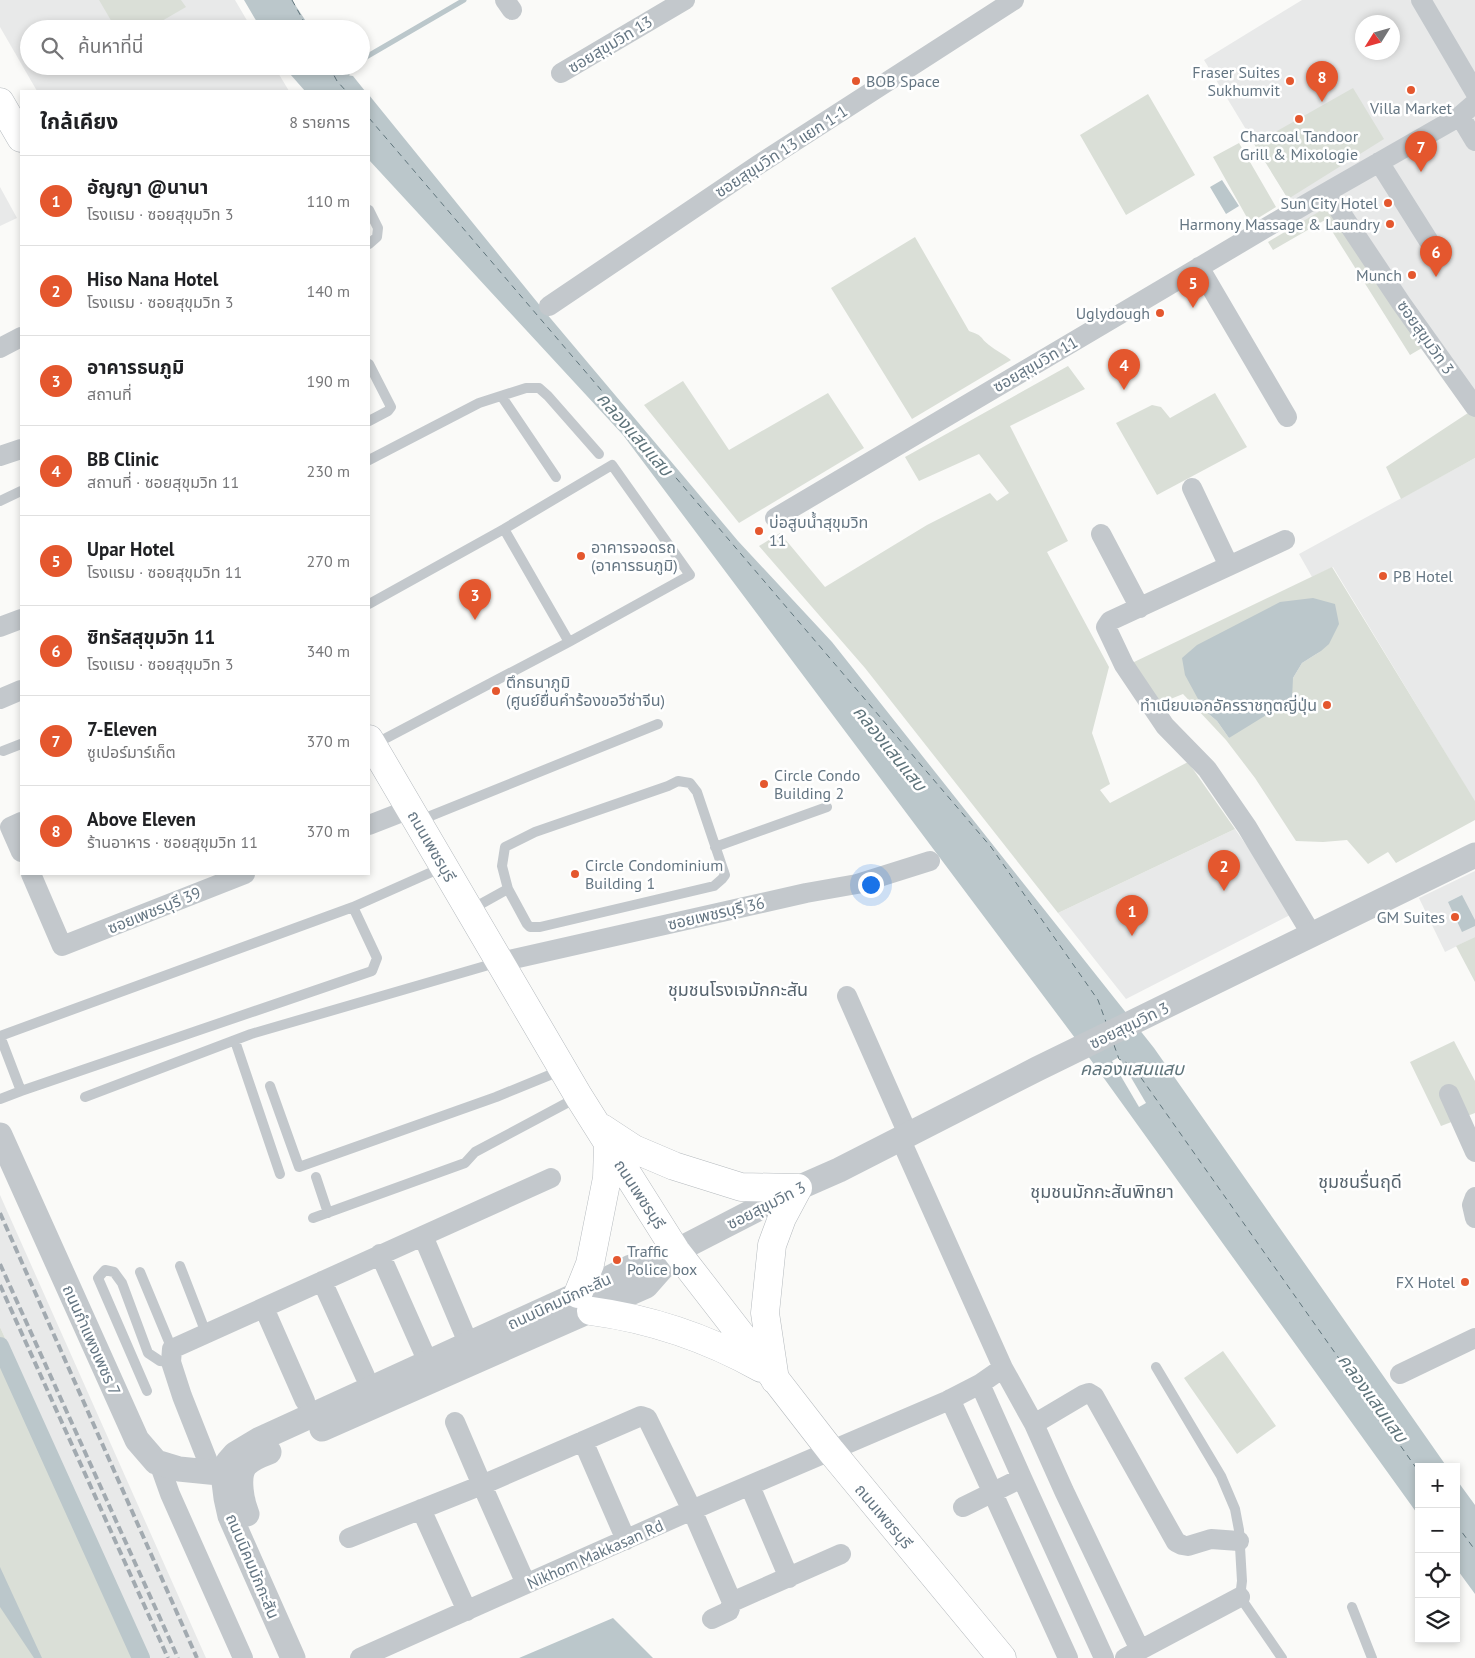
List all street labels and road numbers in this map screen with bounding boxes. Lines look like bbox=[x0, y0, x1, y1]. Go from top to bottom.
street label: ซอยสุขุมวิท 13 bbox=[564, 11, 656, 77]
street label: ซอยสุขุมวิท 13 แยก 1-1 bbox=[711, 101, 851, 201]
street label: ซอยสุขุมวิท 3 bbox=[1393, 296, 1459, 378]
street label: ซอยสุขุมวิท 11 bbox=[989, 332, 1081, 396]
street label: ถนนเพชรบุรี bbox=[404, 807, 460, 885]
street label: ซอยเพชรบุรี 39 bbox=[104, 882, 204, 938]
street label: ซอยเพชรบุรี 36 bbox=[666, 892, 766, 934]
street label: ซอยสุขุมวิท 3 bbox=[1086, 997, 1172, 1053]
street label: ถนนเพชรบุรี bbox=[610, 1155, 670, 1233]
street label: ซอยสุขุมวิท 3 bbox=[723, 1177, 809, 1233]
street label: ถนนนิคมมักกะสัน bbox=[504, 1268, 614, 1334]
street label: ถนนกำแพงเพชร 7 bbox=[59, 1282, 125, 1398]
street label: ถนนเพชรบุรี bbox=[851, 1479, 917, 1553]
street label: ถนนนิคมมักกะสัน bbox=[222, 1510, 284, 1622]
street label: Nikhom Makkasan Rd bbox=[524, 1515, 666, 1593]

